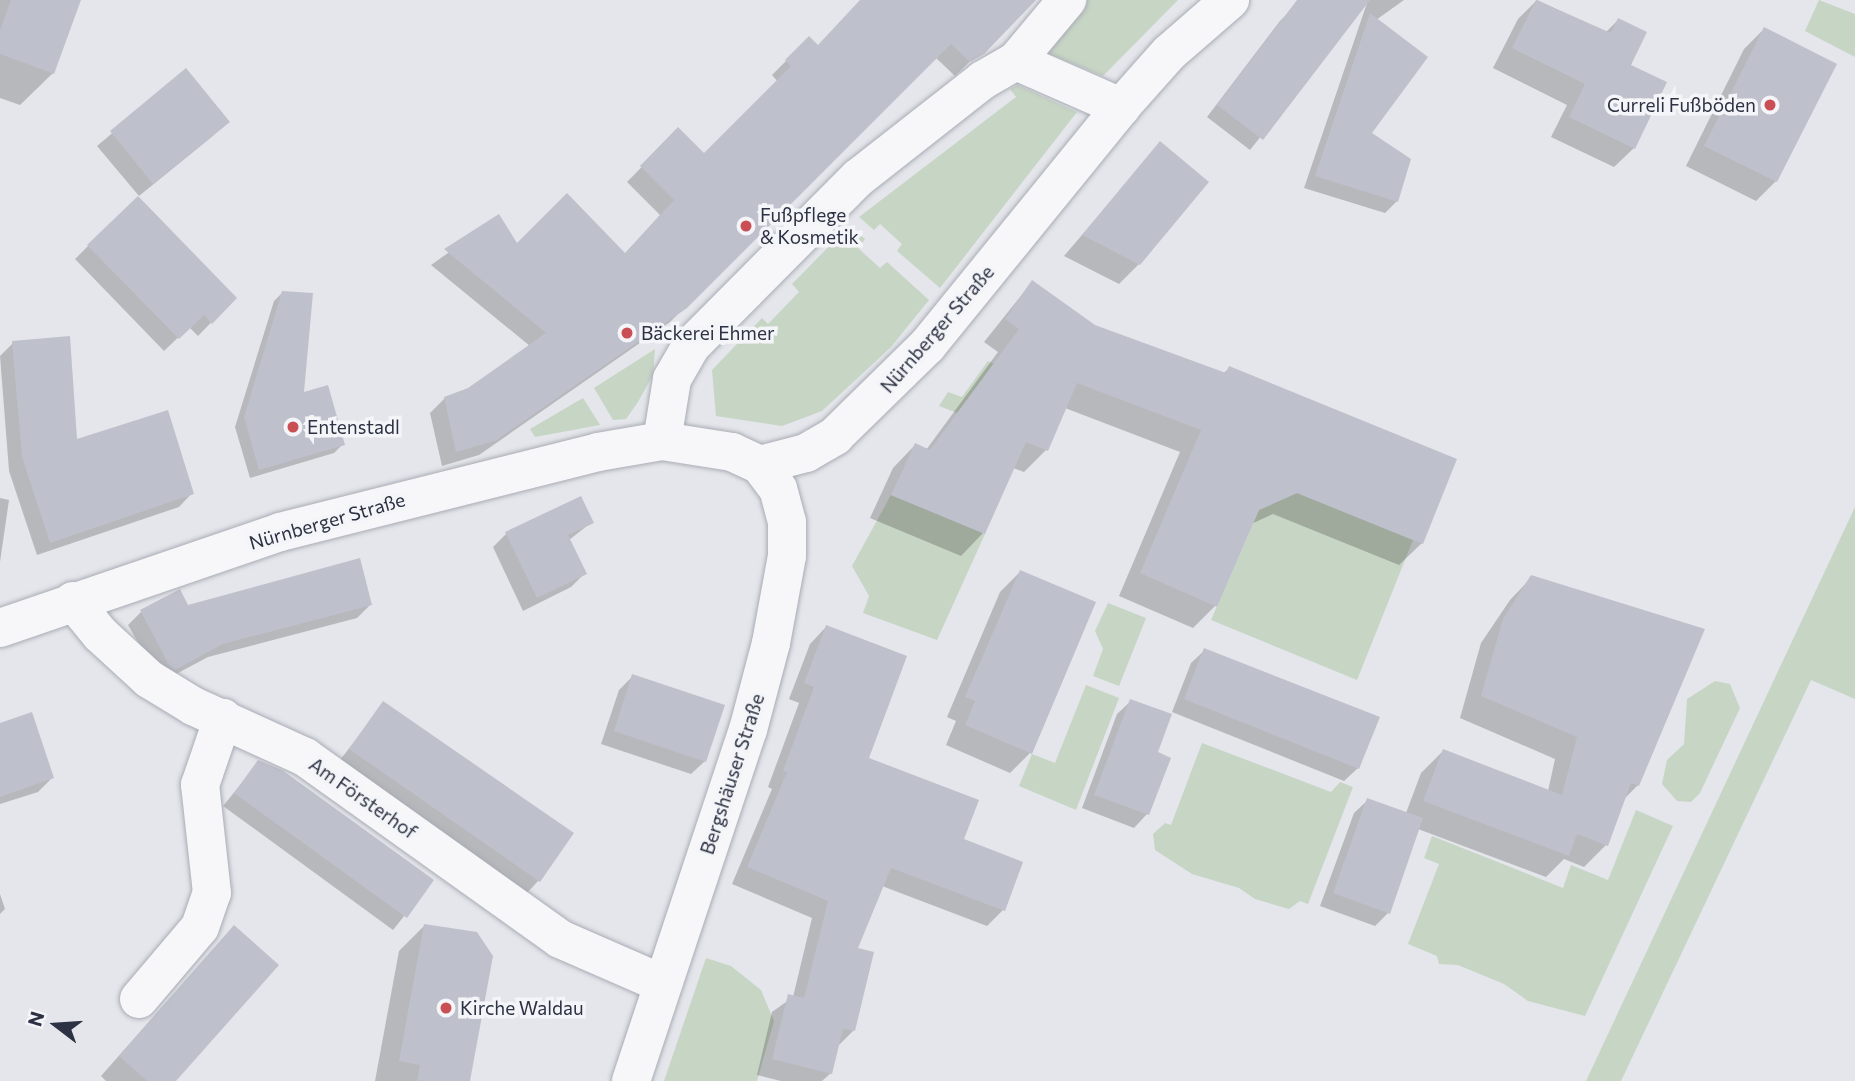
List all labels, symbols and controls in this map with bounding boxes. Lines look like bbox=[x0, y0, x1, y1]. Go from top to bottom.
place label: Curreli Fußböden bbox=[1607, 94, 1756, 116]
marker: Curreli Fußböden bbox=[1762, 97, 1778, 113]
place label: Fußpflege & Kosmetik bbox=[760, 204, 859, 248]
marker: Fußpflege & Kosmetik bbox=[738, 218, 754, 234]
street label: Nürnberger Straße bbox=[876, 261, 998, 397]
place label: Bäckerei Ehmer bbox=[641, 322, 775, 344]
marker: Bäckerei Ehmer bbox=[619, 325, 635, 341]
place label: Entenstadl bbox=[307, 416, 400, 438]
marker: Entenstadl bbox=[285, 419, 301, 435]
street label: Nürnberger Straße bbox=[246, 488, 408, 554]
street label: Bergshäuser Straße bbox=[695, 691, 769, 857]
street label: Am Försterhof bbox=[305, 753, 421, 843]
north arrow bbox=[21, 990, 91, 1060]
place label: Kirche Waldau bbox=[460, 997, 583, 1019]
marker: Kirche Waldau bbox=[438, 1000, 454, 1016]
text: N bbox=[22, 1009, 49, 1029]

